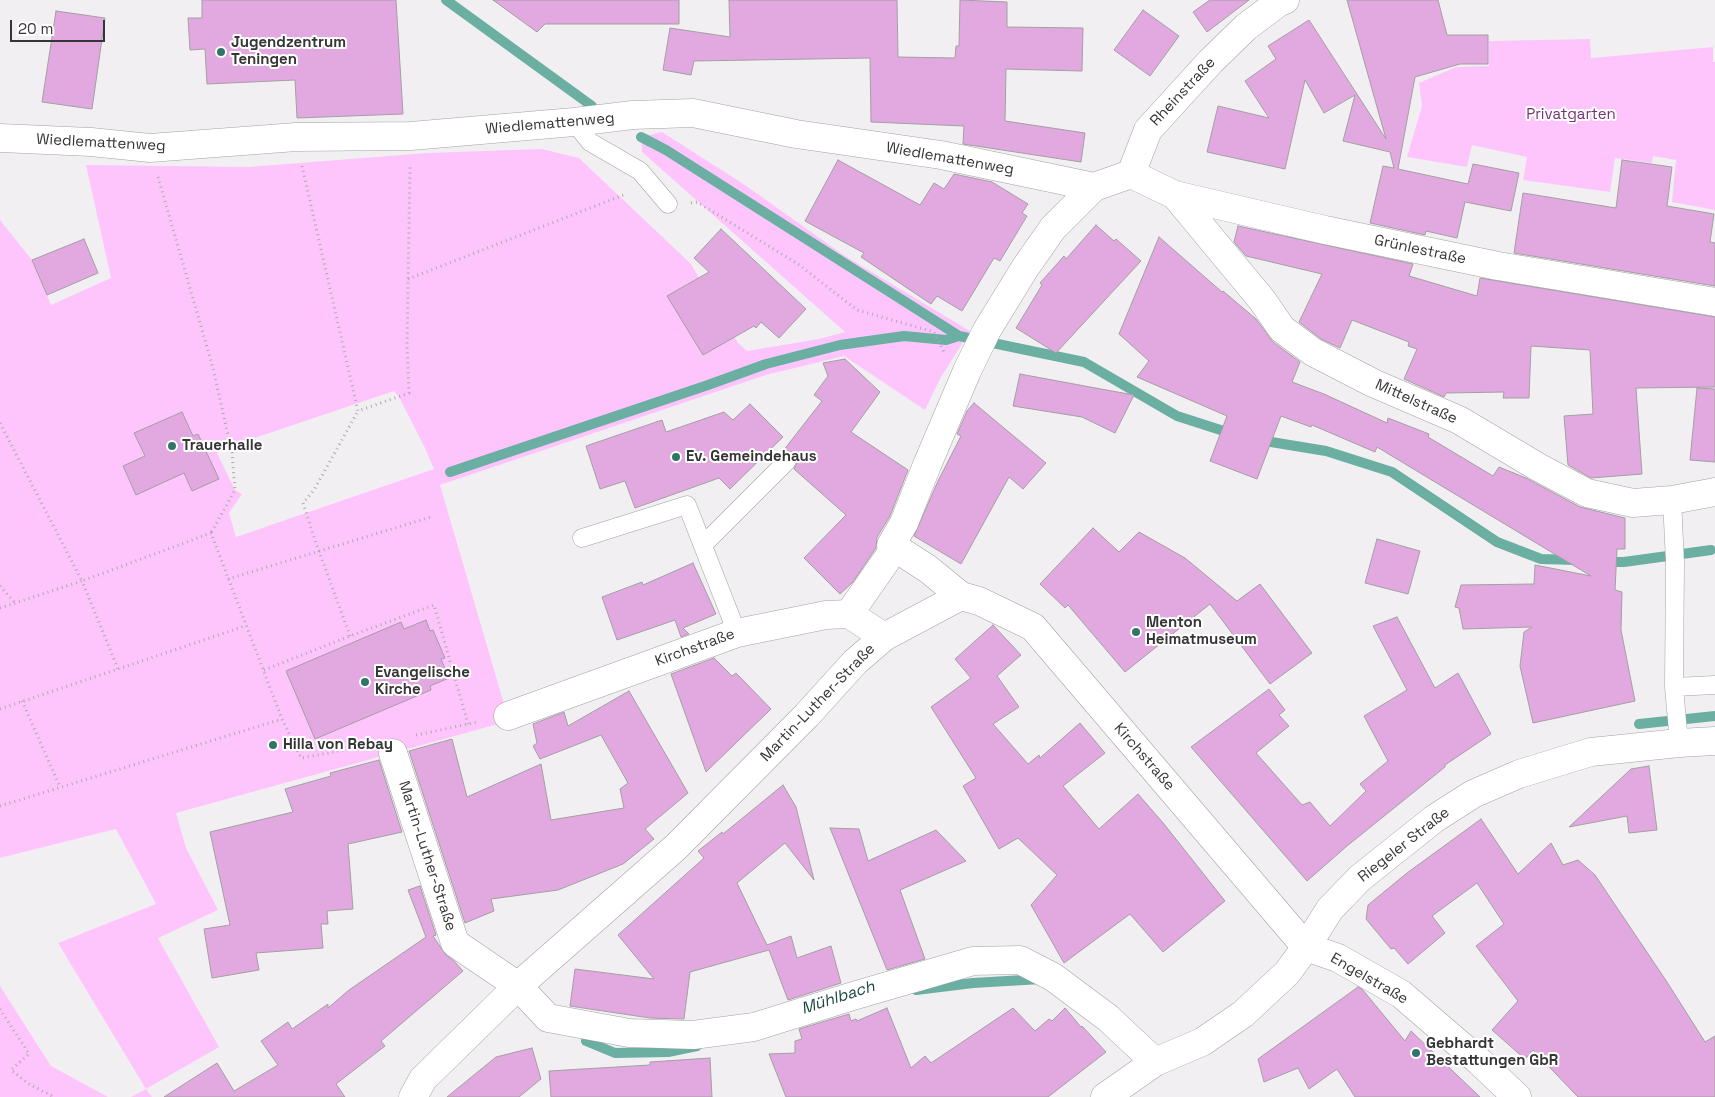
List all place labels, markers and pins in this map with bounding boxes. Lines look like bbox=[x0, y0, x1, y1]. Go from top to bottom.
place label: Jugendzentrum Teningen bbox=[231, 34, 346, 69]
marker: Jugendzentrum Teningen bbox=[215, 46, 227, 58]
place label: Trauerhalle bbox=[182, 437, 262, 455]
marker: Trauerhalle bbox=[166, 440, 178, 452]
place label: Ev. Gemeindehaus bbox=[686, 448, 817, 466]
marker: Ev. Gemeindehaus bbox=[670, 451, 682, 463]
place label: Menton Heimatmuseum bbox=[1146, 614, 1257, 649]
marker: Menton Heimatmuseum bbox=[1130, 626, 1142, 638]
place label: Evangelische Kirche bbox=[375, 664, 470, 699]
marker: Evangelische Kirche bbox=[359, 676, 371, 688]
place label: Hilla von Rebay bbox=[283, 736, 393, 754]
marker: Hilla von Rebay bbox=[267, 739, 279, 751]
place label: Gebhardt Bestattungen GbR bbox=[1426, 1035, 1558, 1070]
marker: Gebhardt Bestattungen GbR bbox=[1410, 1047, 1422, 1059]

